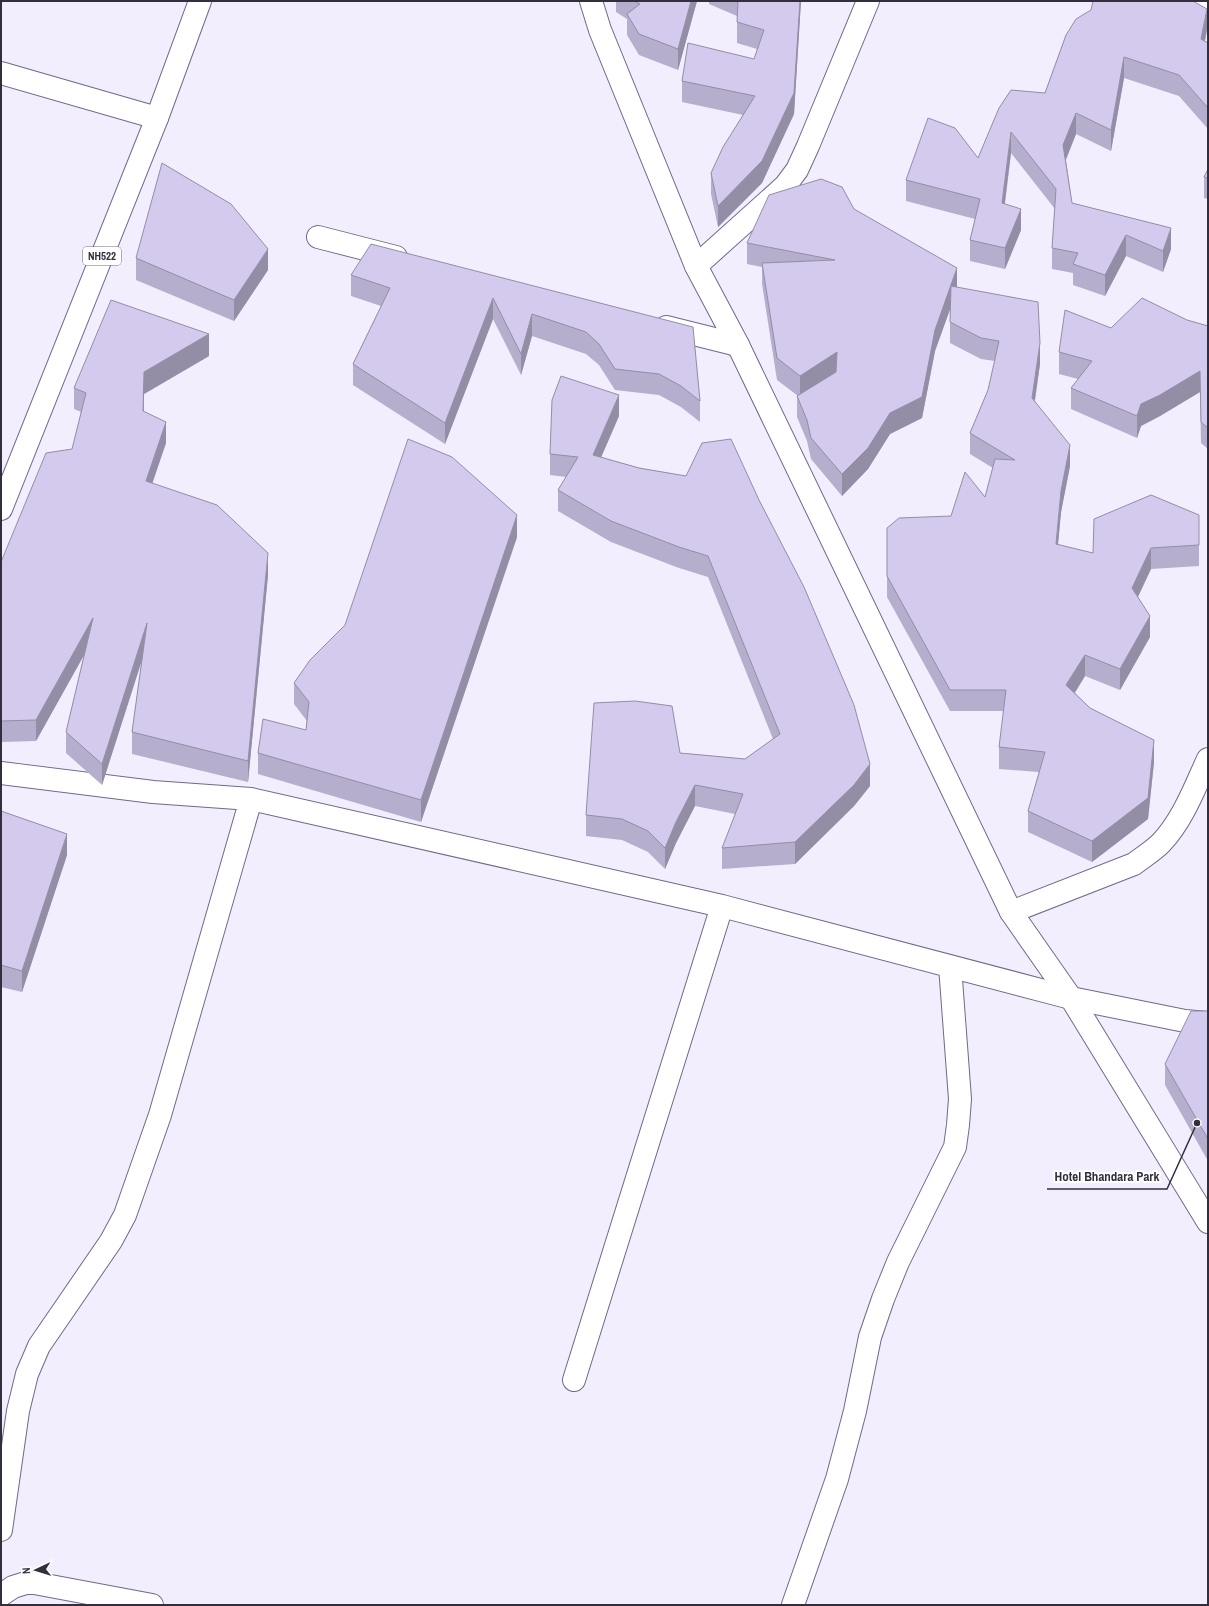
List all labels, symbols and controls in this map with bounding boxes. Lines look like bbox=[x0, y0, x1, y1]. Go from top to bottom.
road number: NH522 bbox=[83, 247, 121, 265]
callout: Hotel Bhandara Park bbox=[1047, 1164, 1167, 1189]
text: Hotel Bhandara Park bbox=[1055, 1168, 1160, 1185]
north arrow bbox=[16, 1550, 56, 1590]
text: N bbox=[19, 1567, 33, 1574]

